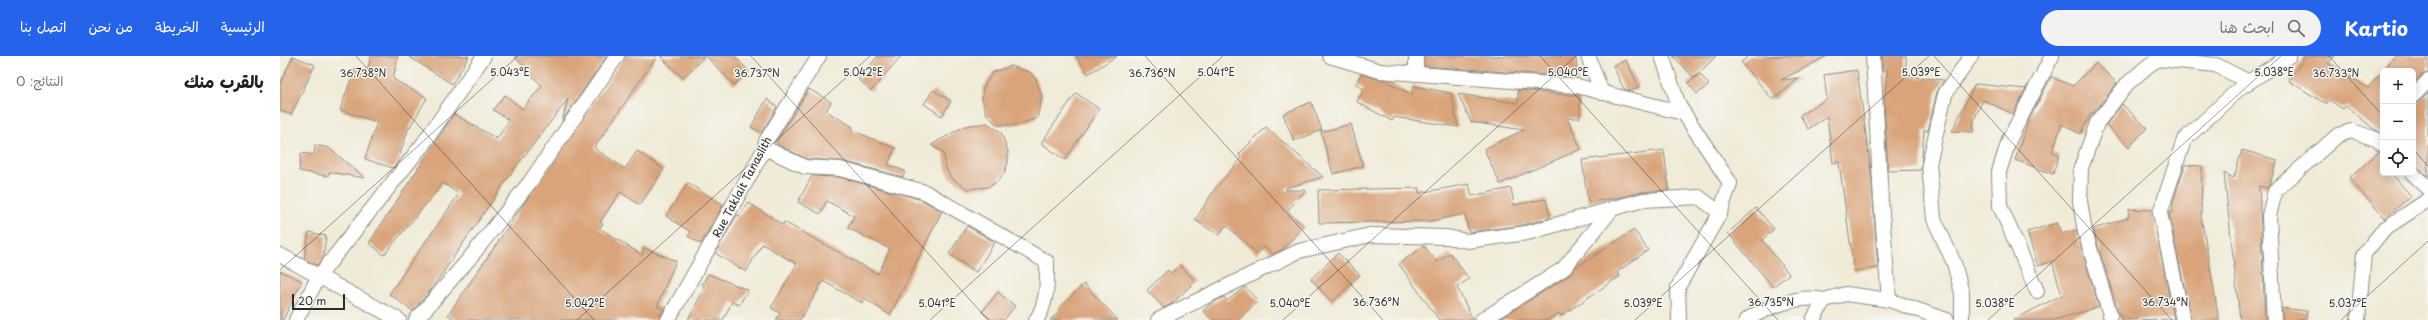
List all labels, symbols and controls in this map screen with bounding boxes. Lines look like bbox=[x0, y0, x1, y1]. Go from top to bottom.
search box bbox=[2041, 10, 2321, 46]
text: Kartio bbox=[2345, 14, 2408, 42]
text: ابحث هنا bbox=[2220, 15, 2275, 38]
text: اتصل بنا bbox=[20, 16, 66, 37]
text: من نحن bbox=[88, 16, 133, 37]
text: الخريطة bbox=[155, 16, 199, 37]
text: الرئيسية bbox=[221, 16, 265, 37]
icon: search bbox=[2285, 17, 2307, 39]
text: 5.043°E bbox=[490, 64, 530, 79]
text: 5.042°E bbox=[843, 64, 883, 79]
text: 5.041°E bbox=[1197, 64, 1235, 79]
text: 5.040°E bbox=[1548, 64, 1588, 79]
text: 5.039°E bbox=[1901, 64, 1941, 79]
text: 5.038°E bbox=[2254, 64, 2294, 79]
text: 36.738°N bbox=[340, 65, 386, 80]
text: 36.737°N bbox=[734, 65, 780, 80]
text: 36.736°N bbox=[1129, 65, 1176, 80]
text: 36.733°N bbox=[2313, 65, 2360, 80]
text: بالقرب منك bbox=[184, 68, 264, 94]
map controls bbox=[2380, 68, 2416, 176]
button: + bbox=[2380, 68, 2416, 104]
text: النتائج: 0 bbox=[16, 71, 63, 90]
button: − bbox=[2380, 104, 2416, 140]
street label: Rue Taklait Tanaslith bbox=[708, 133, 775, 240]
button: locate bbox=[2380, 140, 2416, 176]
scale bar bbox=[292, 292, 345, 311]
text: 20 m bbox=[298, 292, 326, 309]
text: 36.736°N bbox=[1353, 294, 1400, 309]
text: 36.735°N bbox=[1748, 294, 1794, 309]
text: 36.734°N bbox=[2142, 294, 2189, 309]
text: 5.042°E bbox=[565, 295, 605, 310]
text: 5.041°E bbox=[918, 295, 956, 310]
text: 5.040°E bbox=[1270, 295, 1310, 310]
text: 5.039°E bbox=[1623, 295, 1663, 310]
text: 5.038°E bbox=[1975, 295, 2015, 310]
text: 5.037°E bbox=[2329, 295, 2367, 310]

